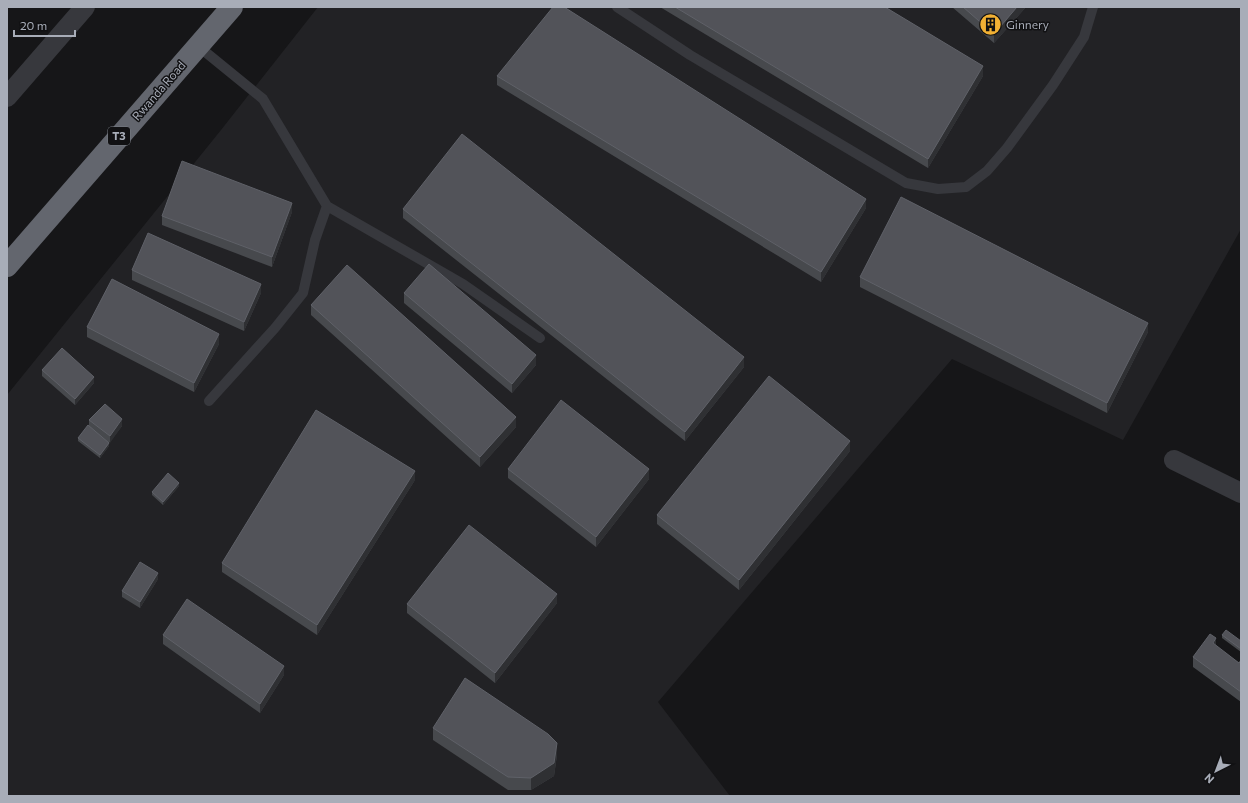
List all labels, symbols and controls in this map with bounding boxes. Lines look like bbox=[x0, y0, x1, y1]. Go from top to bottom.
scale bar bbox=[14, 12, 75, 38]
building icon: Ginnery bbox=[978, 12, 1004, 38]
place label: Ginnery bbox=[1006, 17, 1049, 31]
text: 20 m bbox=[20, 18, 47, 32]
street label: Rwanda Road bbox=[129, 58, 188, 123]
road number: T3 bbox=[108, 127, 130, 145]
north arrow bbox=[1196, 751, 1236, 791]
text: N bbox=[1202, 771, 1216, 786]

